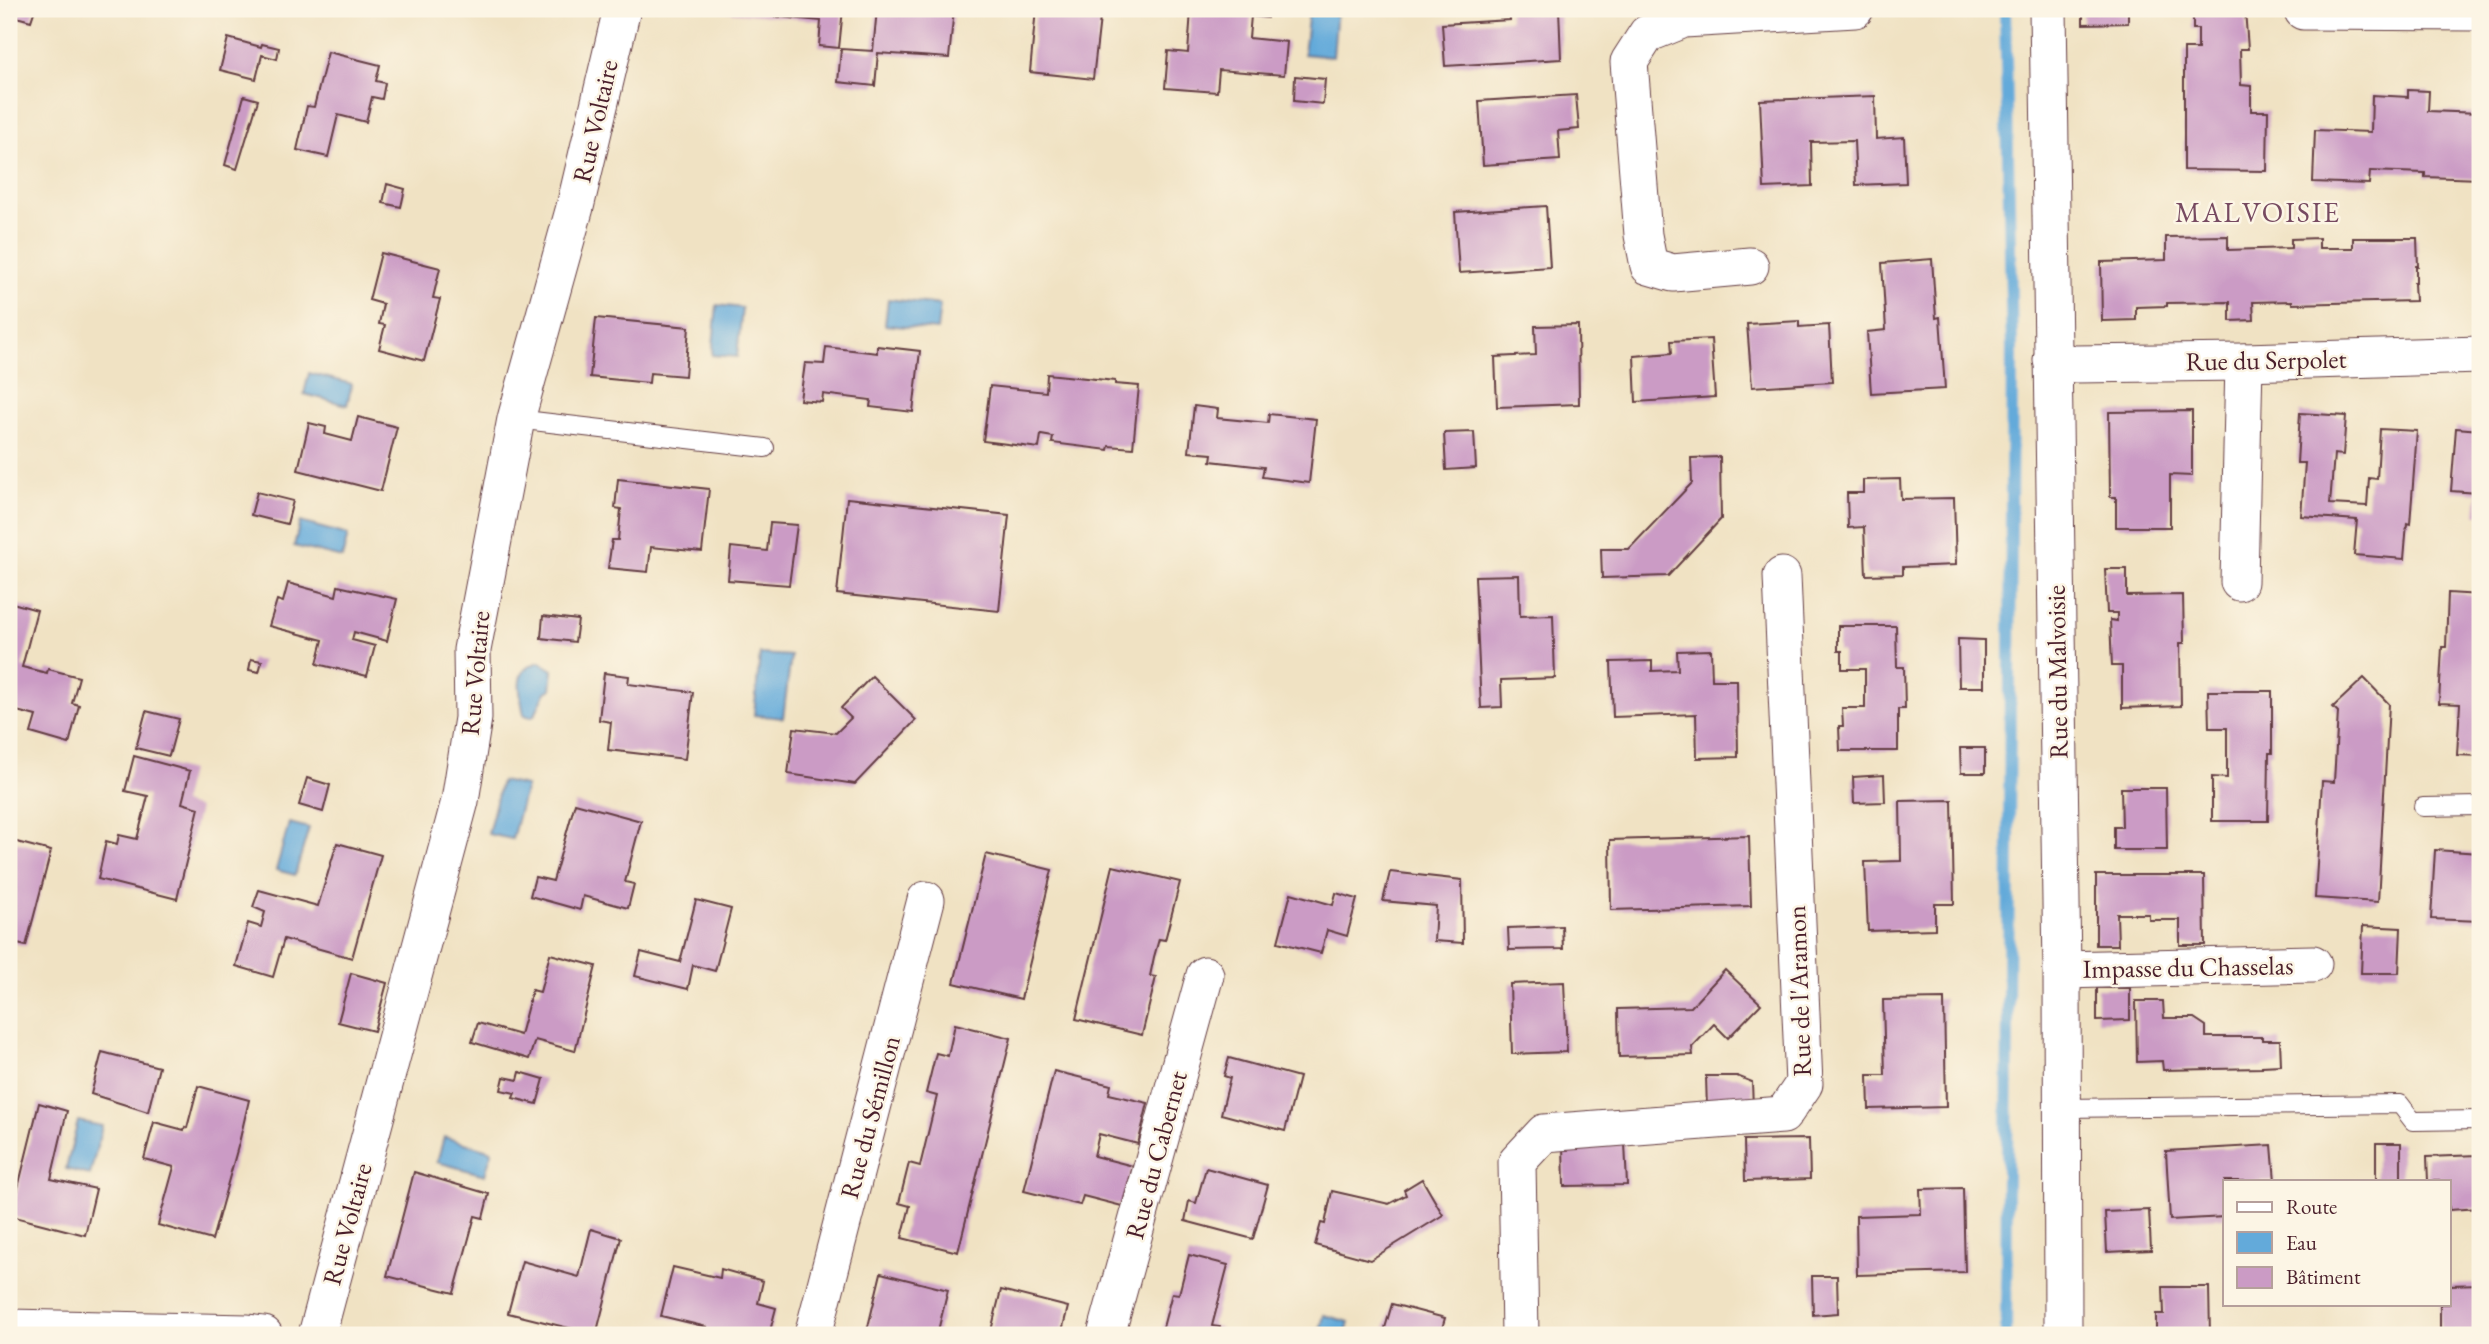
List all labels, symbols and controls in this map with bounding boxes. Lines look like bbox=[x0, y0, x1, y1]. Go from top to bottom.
street label: Rue Voltaire bbox=[564, 56, 626, 186]
district label: MALVOISIE bbox=[2175, 194, 2341, 230]
street label: Rue du Serpolet bbox=[2185, 342, 2347, 378]
street label: Rue du Malvoisie bbox=[2038, 585, 2076, 759]
street label: Rue Voltaire bbox=[453, 609, 497, 737]
street label: Rue de l'Aramon bbox=[1779, 904, 1819, 1077]
street label: Impasse du Chasselas bbox=[2082, 948, 2294, 986]
street label: Rue du Sémillon bbox=[832, 1031, 908, 1202]
street label: Rue du Cabernet bbox=[1117, 1067, 1195, 1243]
street label: Rue Voltaire bbox=[314, 1159, 380, 1289]
legend bbox=[2223, 1180, 2450, 1306]
text: Route bbox=[2286, 1193, 2337, 1220]
text: Eau bbox=[2286, 1229, 2317, 1256]
text: Bâtiment bbox=[2286, 1263, 2361, 1290]

